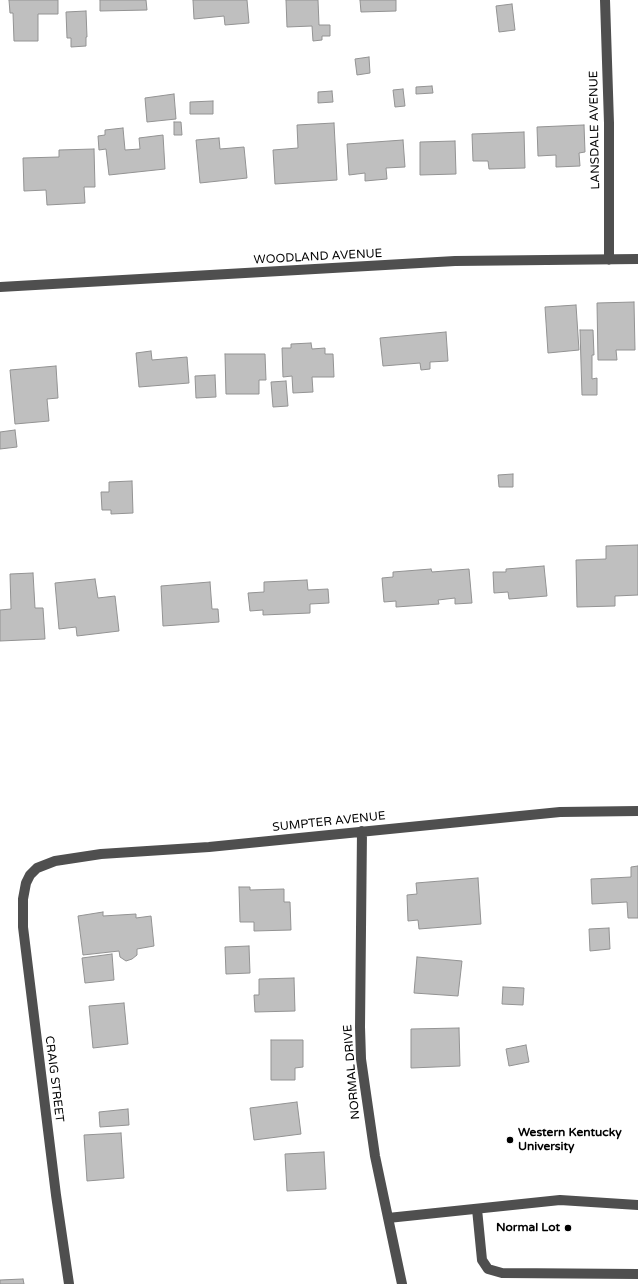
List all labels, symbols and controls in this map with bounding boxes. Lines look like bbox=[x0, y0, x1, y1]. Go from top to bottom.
street label: LANSDALE AVENUE bbox=[587, 70, 603, 190]
street label: WOODLAND AVENUE bbox=[253, 246, 383, 268]
street label: SUMPTER AVENUE bbox=[272, 809, 386, 835]
street label: NORMAL DRIVE bbox=[341, 1024, 363, 1120]
street label: CRAIG STREET bbox=[42, 1035, 66, 1123]
place label: Western Kentucky University bbox=[518, 1126, 622, 1154]
marker: Western Kentucky University bbox=[505, 1135, 515, 1145]
place label: Normal Lot bbox=[496, 1221, 560, 1235]
marker: Normal Lot bbox=[563, 1223, 573, 1233]

